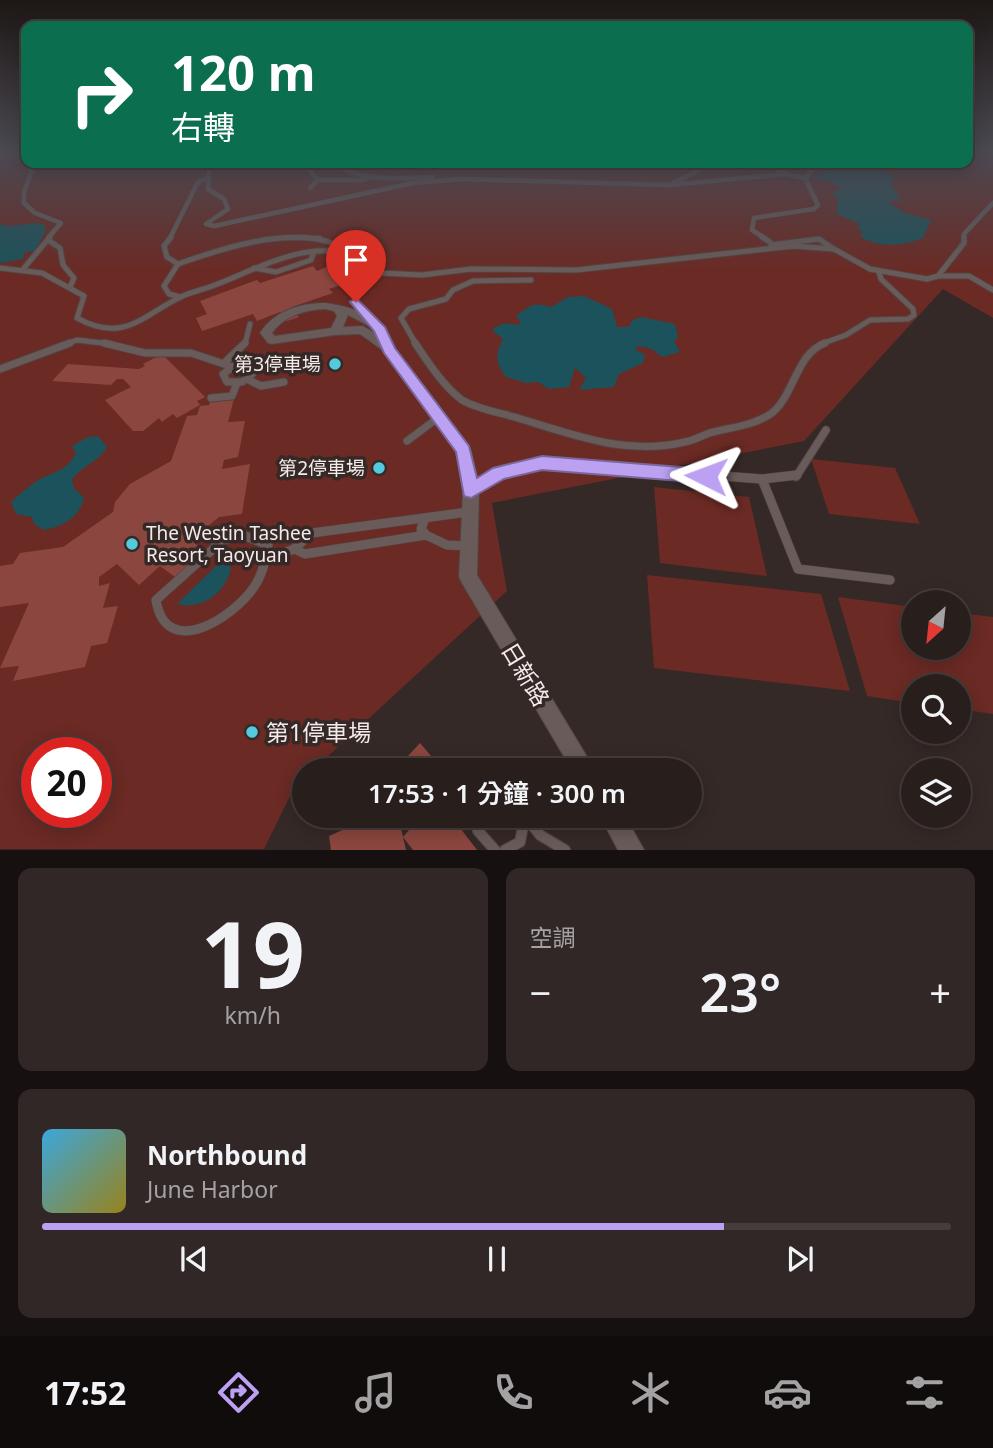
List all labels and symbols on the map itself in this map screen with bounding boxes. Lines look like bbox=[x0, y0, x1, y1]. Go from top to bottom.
pin bbox=[326, 230, 386, 302]
place label: 第3停車場 bbox=[234, 351, 321, 377]
marker: 第3停車場 bbox=[327, 356, 343, 372]
position arrow bbox=[669, 439, 743, 513]
place label: 第2停車場 bbox=[278, 455, 365, 481]
marker: 第2停車場 bbox=[371, 460, 387, 476]
place label: The Westin Tashee Resort, Taoyuan bbox=[146, 520, 312, 568]
marker: The Westin Tashee Resort, Taoyuan bbox=[124, 536, 140, 552]
north arrow bbox=[901, 590, 971, 660]
street label: 日新路 bbox=[495, 636, 557, 712]
place label: 第1停車場 bbox=[266, 716, 371, 748]
marker: 第1停車場 bbox=[244, 724, 260, 740]
speed limit sign: 20 bbox=[21, 737, 112, 828]

